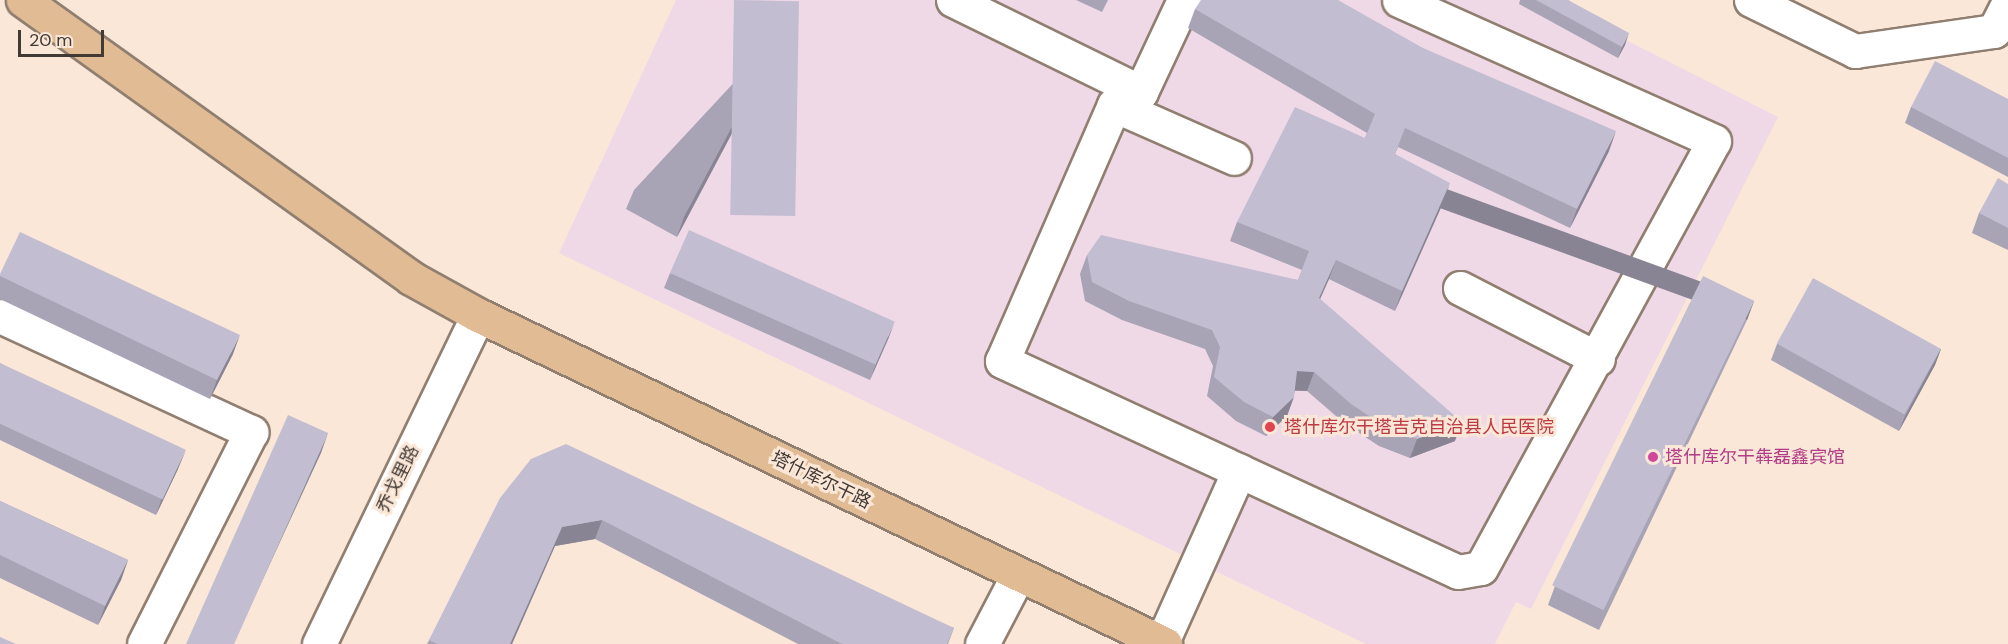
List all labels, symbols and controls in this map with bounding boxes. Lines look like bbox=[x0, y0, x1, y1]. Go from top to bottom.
scale bar bbox=[21, 18, 106, 56]
text: 20 m bbox=[29, 28, 72, 52]
place label: 塔什库尔干塔吉克自治县人民医院 bbox=[1284, 416, 1554, 438]
marker: 塔什库尔干塔吉克自治县人民医院 bbox=[1261, 418, 1279, 436]
street label: 乔戈里路 bbox=[373, 442, 423, 516]
place label: 塔什库尔干犇磊鑫宾馆 bbox=[1665, 446, 1845, 468]
street label: 塔什库尔干路 bbox=[768, 447, 874, 513]
marker: 塔什库尔干犇磊鑫宾馆 bbox=[1646, 450, 1660, 464]

